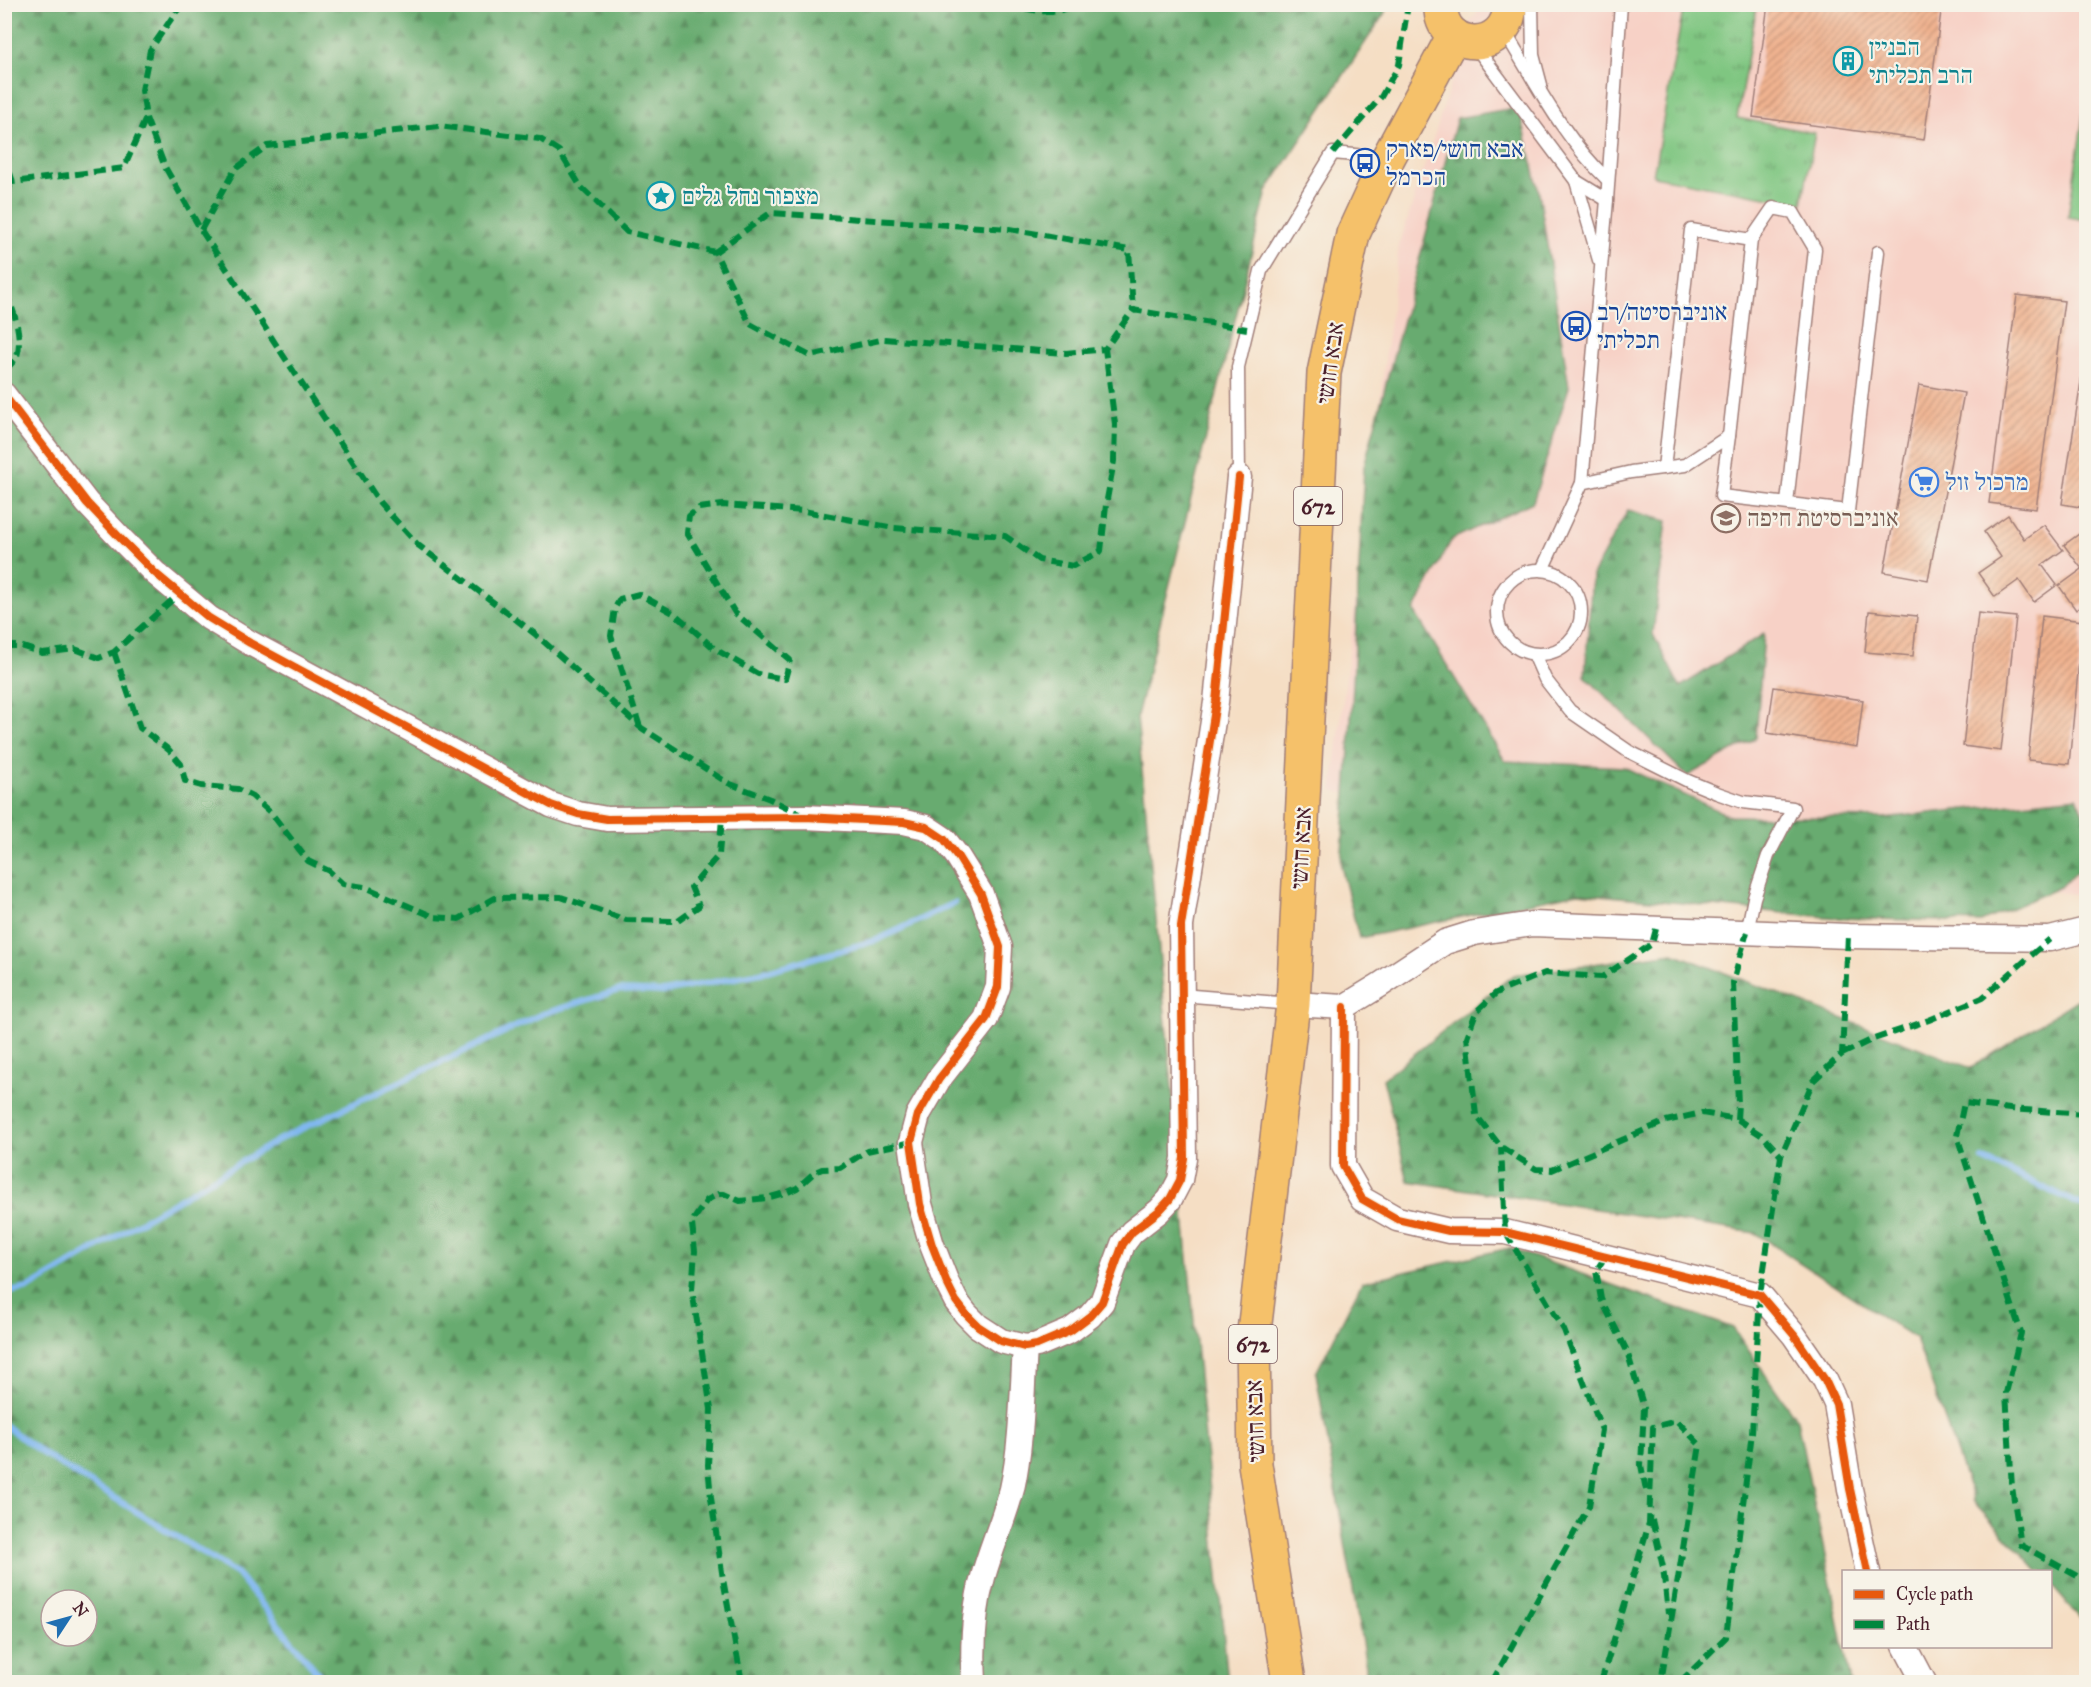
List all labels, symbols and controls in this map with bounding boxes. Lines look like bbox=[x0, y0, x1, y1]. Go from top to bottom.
place label: הבניין הרב תכליתי bbox=[1869, 32, 1973, 90]
building icon: הבניין הרב תכליתי bbox=[1832, 45, 1864, 77]
place label: אבא חושי/פארק הכרמל bbox=[1386, 134, 1524, 192]
bus stop icon: אבא חושי/פארק הכרמל bbox=[1349, 147, 1381, 179]
place icon: מצפור נחל גלים bbox=[645, 180, 677, 212]
place label: מצפור נחל גלים bbox=[682, 181, 819, 211]
place label: אוניברסיטה/רב תכליתי bbox=[1597, 297, 1728, 355]
bus stop icon: אוניברסיטה/רב תכליתי bbox=[1560, 310, 1592, 342]
street label: אבא חושי bbox=[1309, 320, 1351, 406]
supermarket icon: מרכול זול bbox=[1908, 466, 1940, 498]
place label: מרכול זול bbox=[1945, 467, 2029, 497]
road number: 672 bbox=[1294, 487, 1342, 525]
school or university icon: אוניברסיטת חיפה bbox=[1710, 502, 1742, 534]
place label: אוניברסיטת חיפה bbox=[1747, 503, 1899, 533]
street label: אבא חושי bbox=[1284, 806, 1318, 890]
road number: 672 bbox=[1229, 1325, 1277, 1363]
street label: אבא חושי bbox=[1239, 1379, 1271, 1463]
legend bbox=[1842, 1570, 2052, 1648]
text: Cycle path bbox=[1896, 1583, 1973, 1605]
north arrow bbox=[39, 1588, 99, 1648]
text: N bbox=[69, 1598, 93, 1621]
text: Path bbox=[1896, 1613, 1930, 1635]

